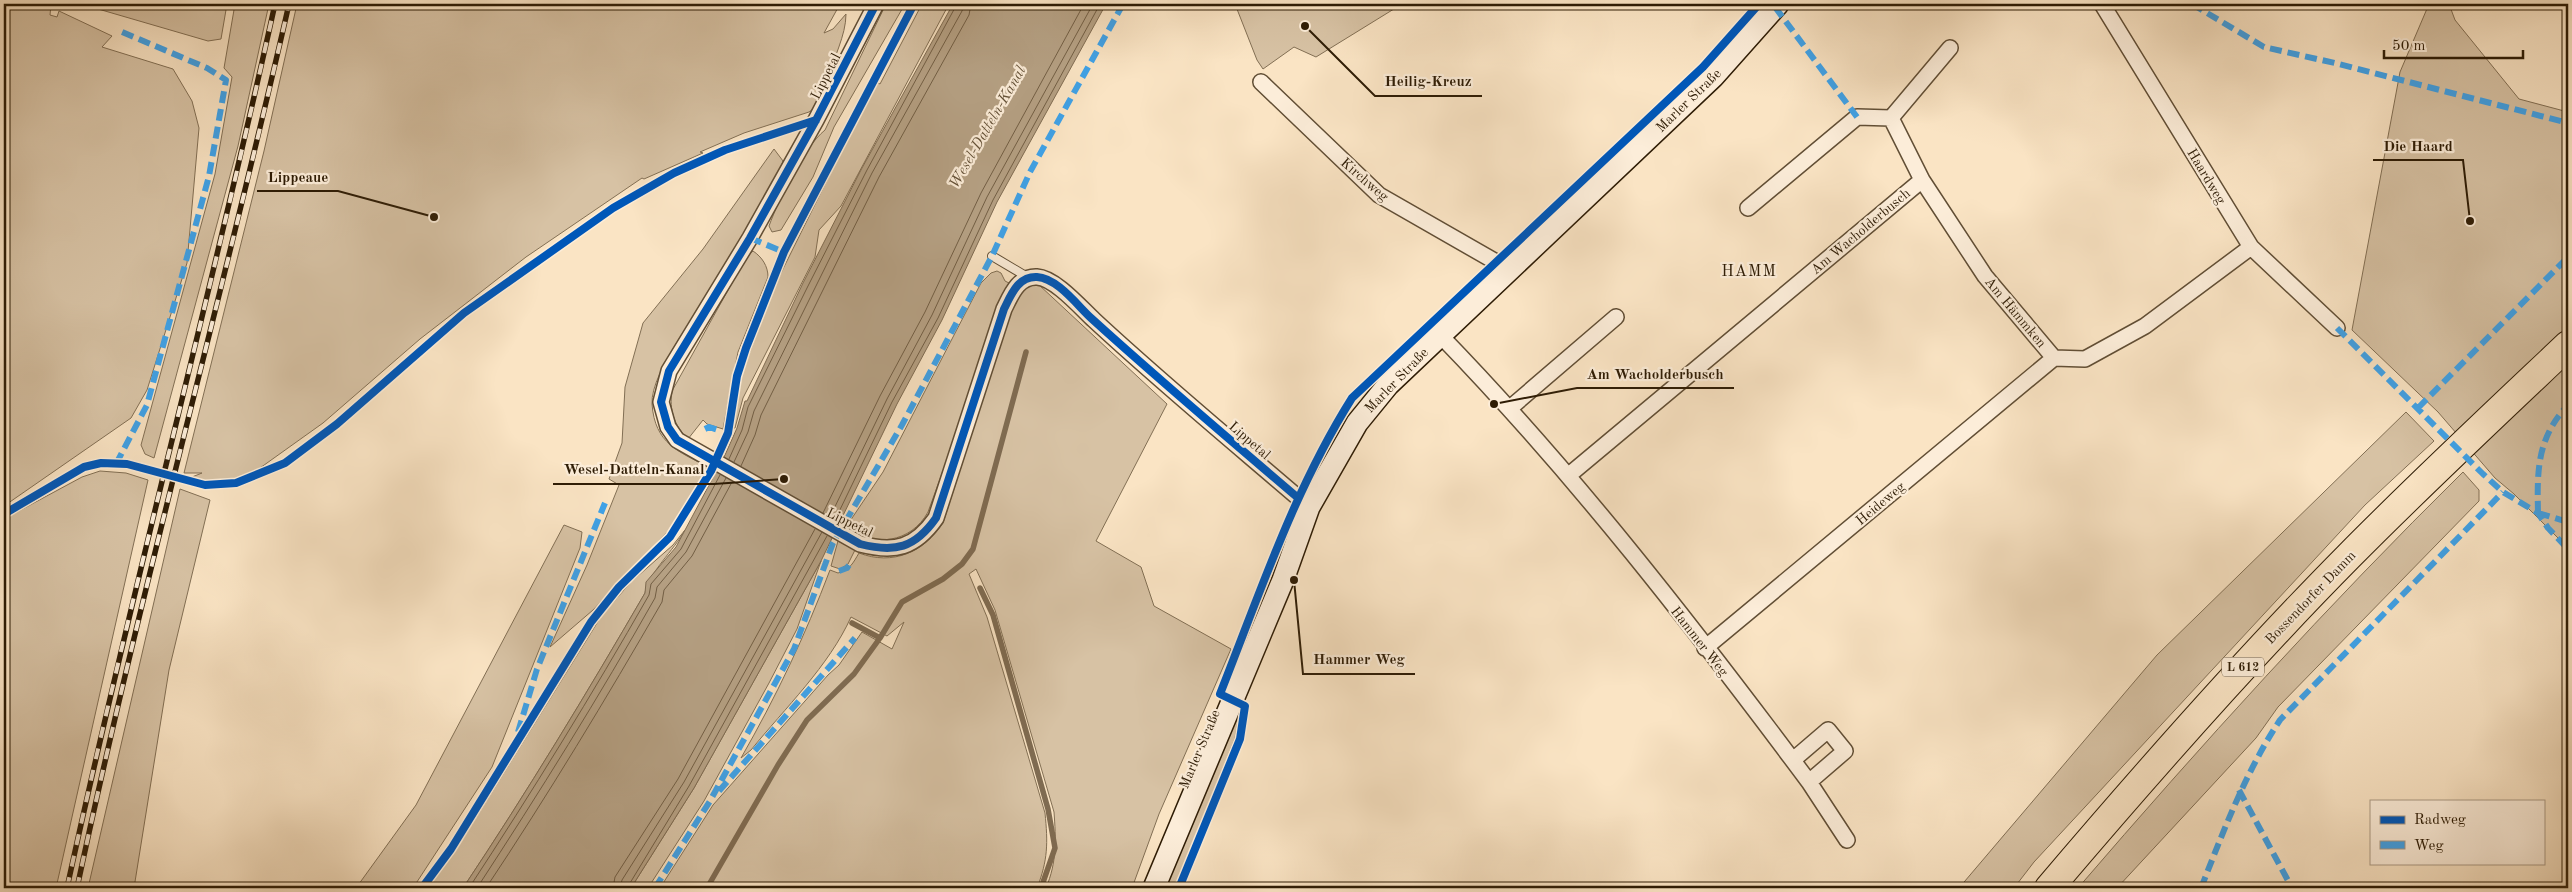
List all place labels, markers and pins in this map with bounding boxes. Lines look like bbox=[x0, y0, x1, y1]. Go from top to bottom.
callout: Heilig-Kreuz bbox=[1375, 66, 1482, 96]
callout: Die Haard bbox=[2373, 130, 2463, 160]
callout: Lippeaue bbox=[257, 161, 338, 191]
callout: Am Wacholderbusch bbox=[1577, 358, 1734, 388]
callout: Wesel-Datteln-Kanal bbox=[553, 454, 714, 484]
callout: Hammer Weg bbox=[1303, 644, 1415, 674]

